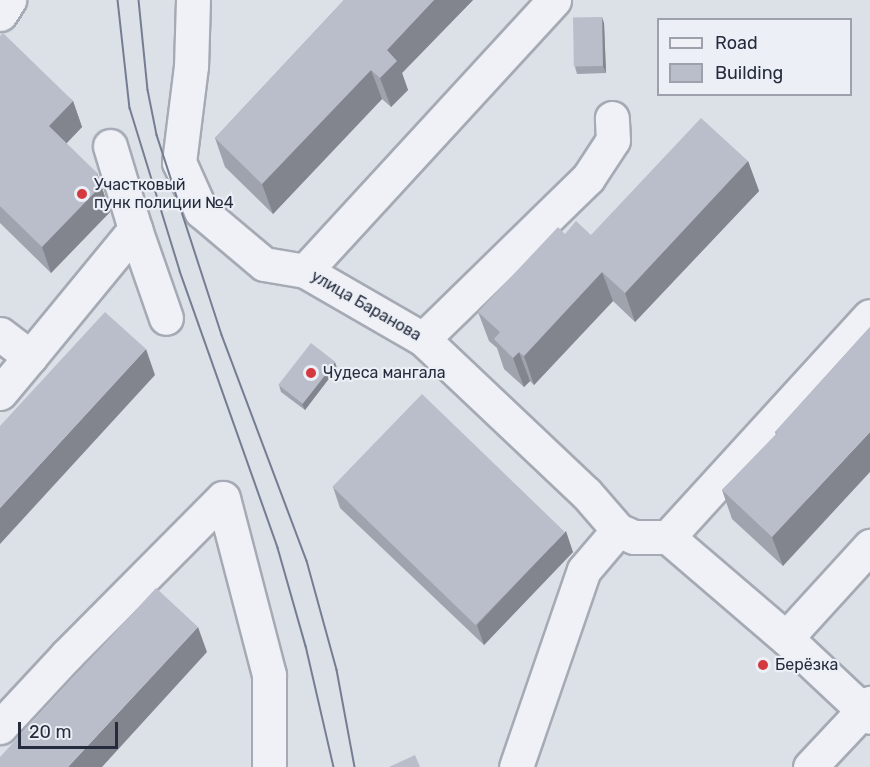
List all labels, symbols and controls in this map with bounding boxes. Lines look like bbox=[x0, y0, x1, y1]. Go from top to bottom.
legend bbox=[657, 18, 852, 96]
text: Road bbox=[715, 32, 758, 54]
text: Building bbox=[715, 62, 783, 84]
place label: Участковый пунк полиции №4 bbox=[94, 175, 234, 213]
marker: Участковый пунк полиции №4 bbox=[75, 187, 89, 201]
street label: улица Баранова bbox=[307, 267, 425, 345]
place label: Чудеса мангала bbox=[323, 363, 446, 383]
marker: Чудеса мангала bbox=[304, 366, 318, 380]
place label: Берёзка bbox=[775, 655, 838, 675]
marker: Берёзка bbox=[756, 658, 770, 672]
scale bar bbox=[21, 710, 122, 748]
text: 20 m bbox=[29, 721, 71, 743]

